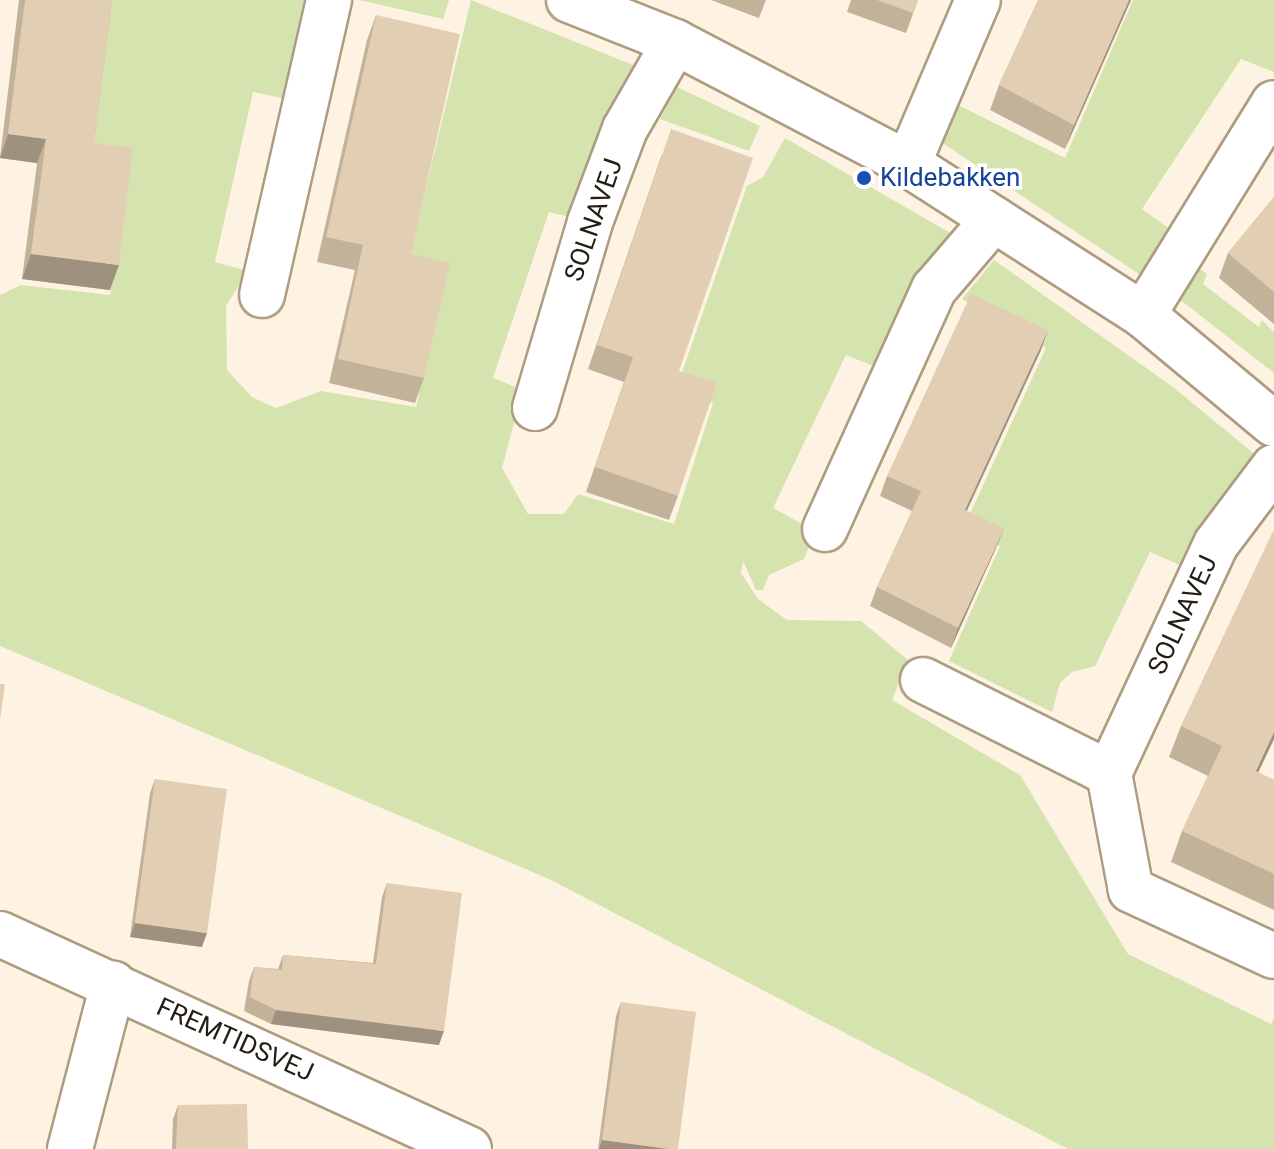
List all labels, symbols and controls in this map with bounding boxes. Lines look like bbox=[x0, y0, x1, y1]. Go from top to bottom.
street label: SOLNAVEJ bbox=[558, 155, 630, 285]
place label: Kildebakken bbox=[880, 162, 1020, 194]
marker: Kildebakken bbox=[855, 169, 873, 187]
street label: SOLNAVEJ bbox=[1142, 551, 1224, 679]
street label: FREMTIDSVEJ bbox=[152, 992, 318, 1088]

